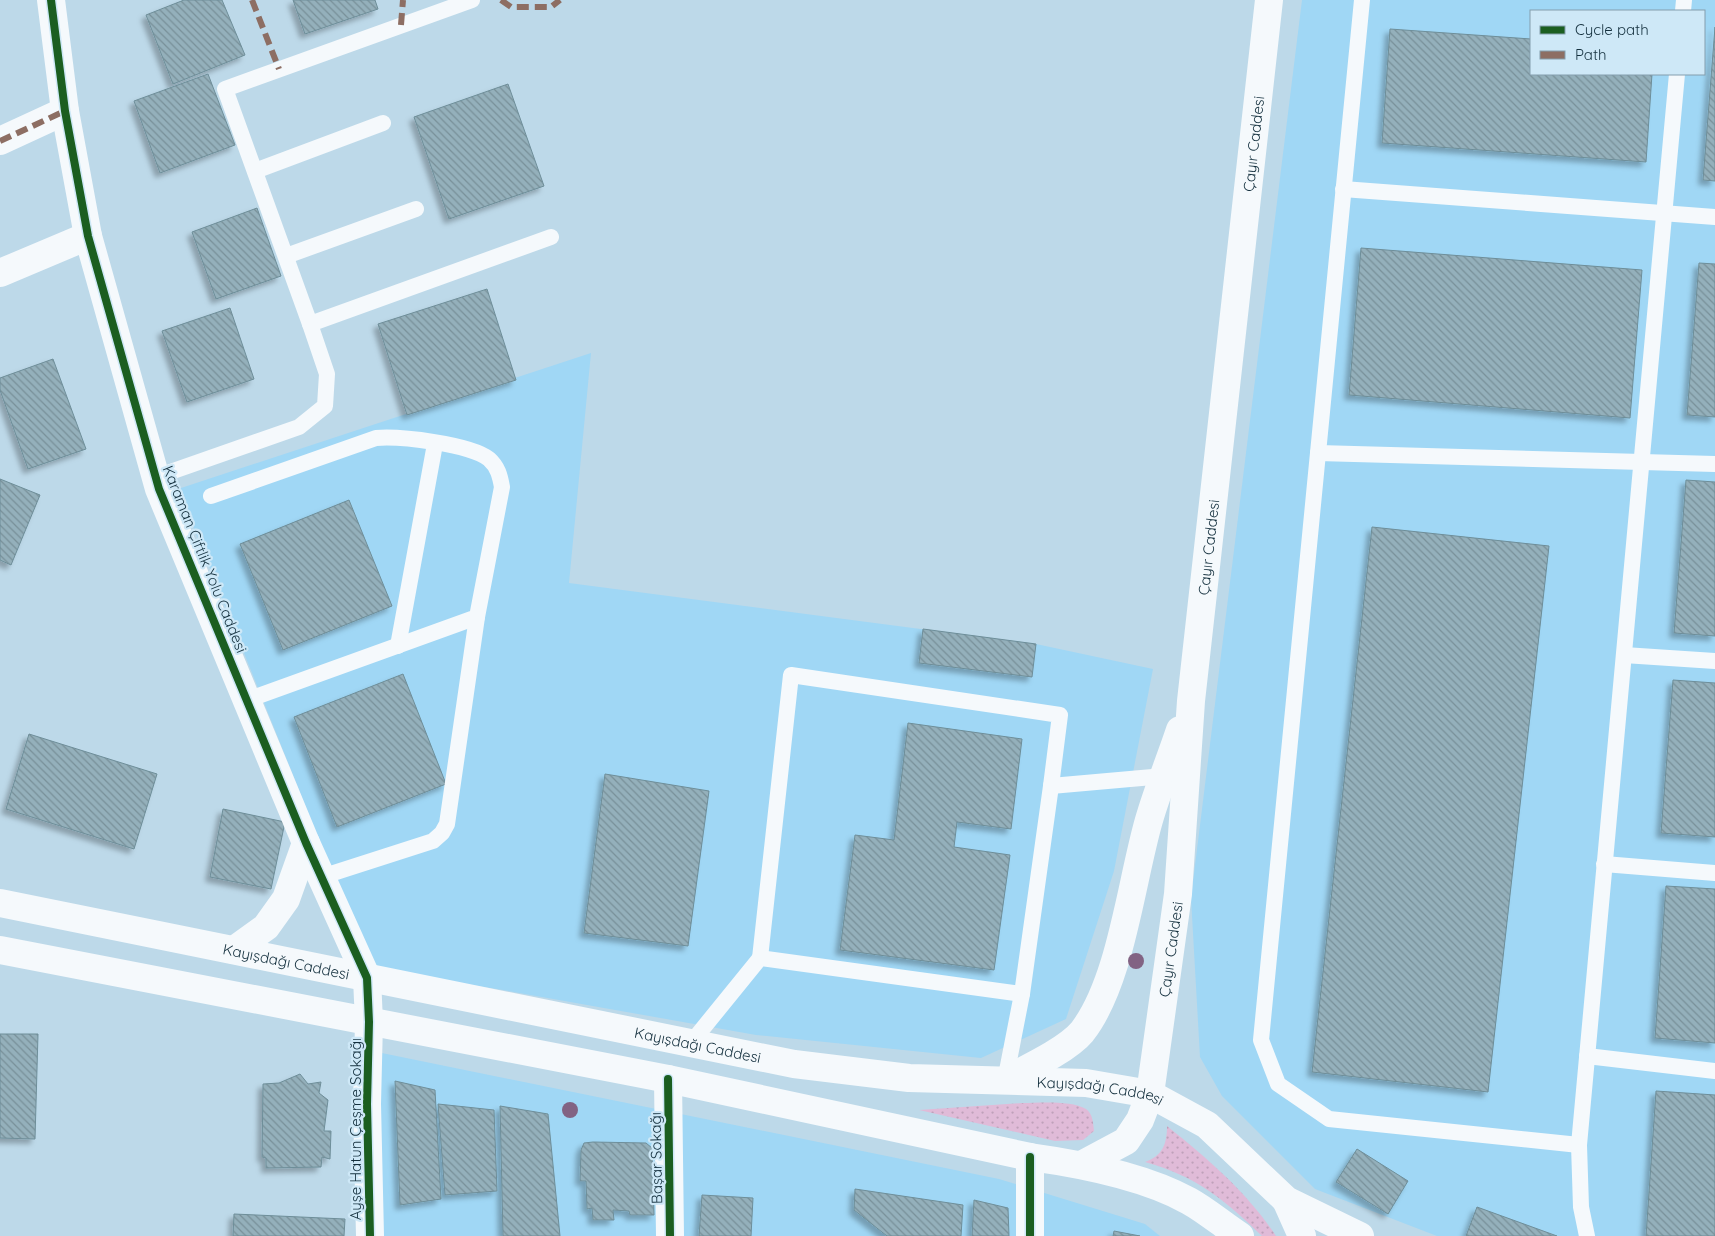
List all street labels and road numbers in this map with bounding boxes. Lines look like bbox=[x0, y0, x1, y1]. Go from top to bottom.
street label: Çayır Caddesi bbox=[1238, 95, 1268, 193]
street label: Karaman Çiftlik Yolu Caddesi bbox=[159, 463, 251, 655]
street label: Çayır Caddesi bbox=[1193, 498, 1223, 596]
street label: Çayır Caddesi bbox=[1154, 900, 1186, 998]
street label: Kayışdağı Caddesi bbox=[221, 939, 351, 983]
street label: Kayışdağı Caddesi bbox=[633, 1022, 763, 1067]
street label: Ayşe Hatun Çeşme Sokağı bbox=[346, 1038, 365, 1220]
street label: Kayışdağı Caddesi bbox=[1036, 1072, 1167, 1109]
street label: Başar Sokağı bbox=[646, 1112, 666, 1204]

